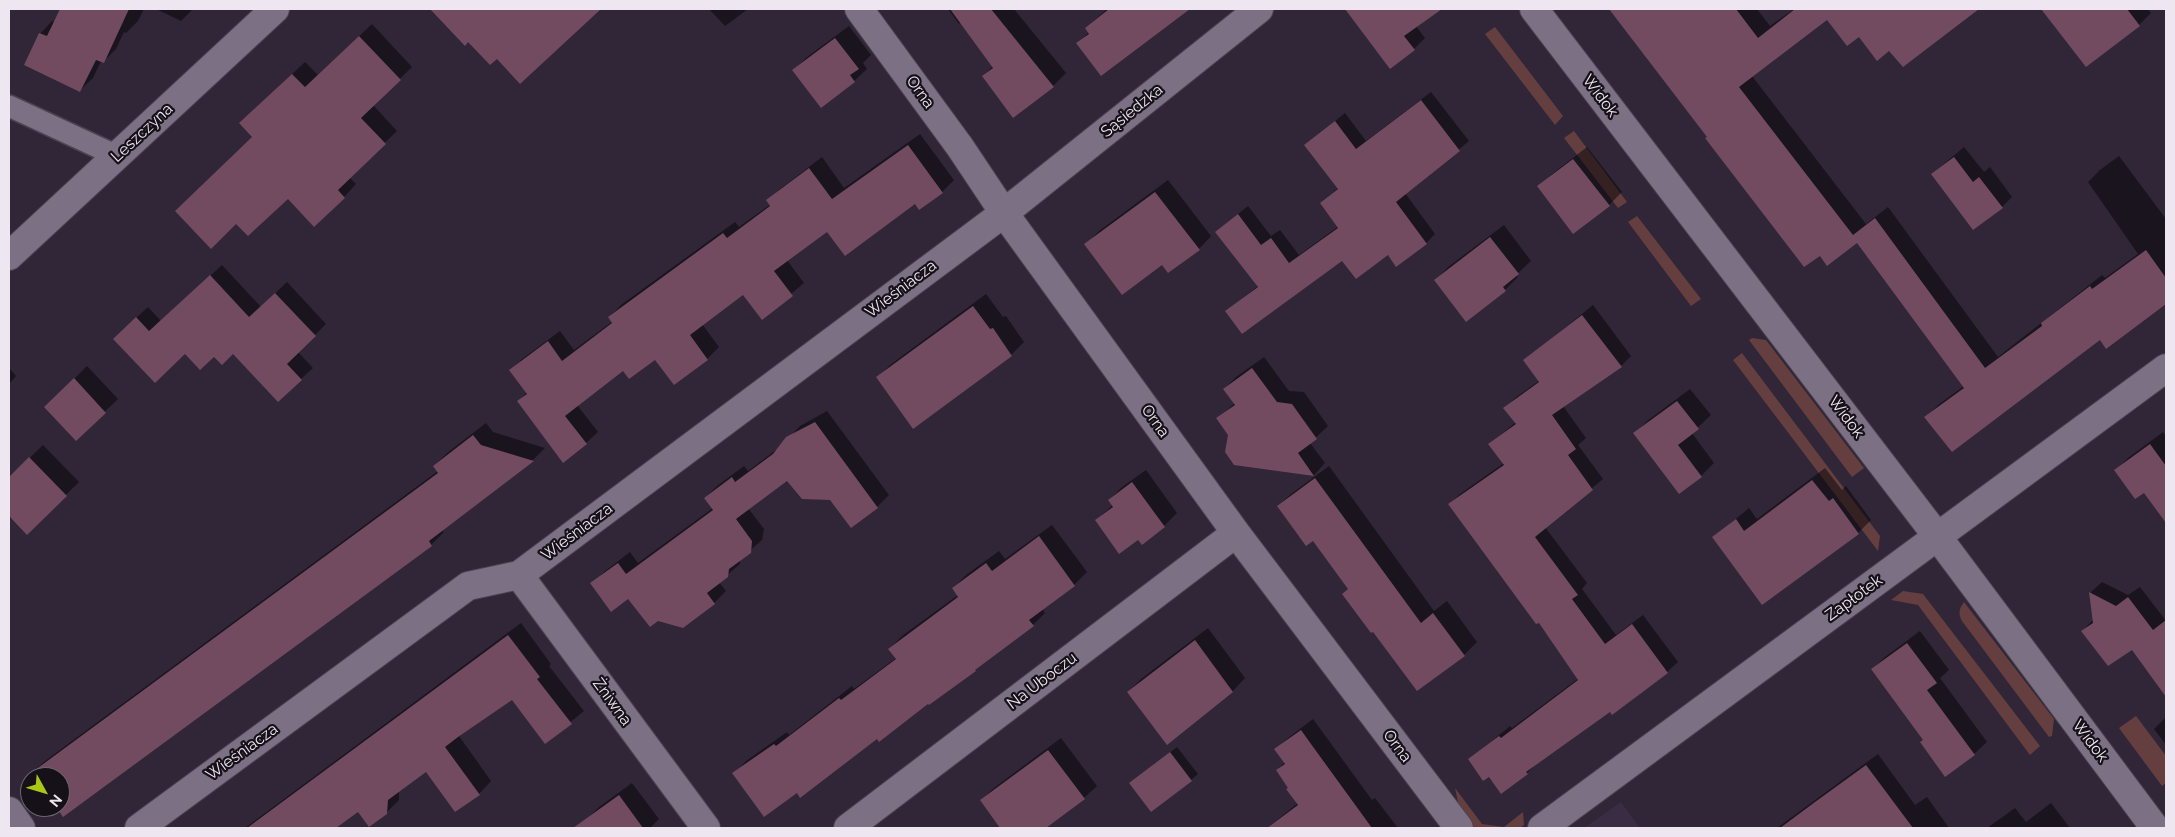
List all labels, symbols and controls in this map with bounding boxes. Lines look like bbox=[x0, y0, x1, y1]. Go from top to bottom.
street label: Widok bbox=[1578, 71, 1622, 121]
street label: Orna bbox=[902, 72, 938, 112]
street label: Sąsiedzka bbox=[1097, 80, 1167, 142]
street label: Leszczyna bbox=[107, 100, 177, 166]
street label: Wieśniacza bbox=[862, 256, 940, 322]
street label: Widok bbox=[1824, 392, 1868, 442]
street label: Orna bbox=[1137, 401, 1173, 441]
street label: Wieśniacza bbox=[538, 499, 616, 565]
street label: Zapłotek bbox=[1822, 571, 1886, 625]
street label: Na Uboczu bbox=[1003, 648, 1081, 714]
street label: Żniwna bbox=[588, 675, 636, 729]
street label: Widok bbox=[2068, 716, 2112, 766]
street label: Wieśniacza bbox=[202, 719, 282, 785]
street label: Orna bbox=[1379, 726, 1415, 766]
north arrow bbox=[20, 767, 70, 817]
text: N bbox=[46, 792, 65, 810]

